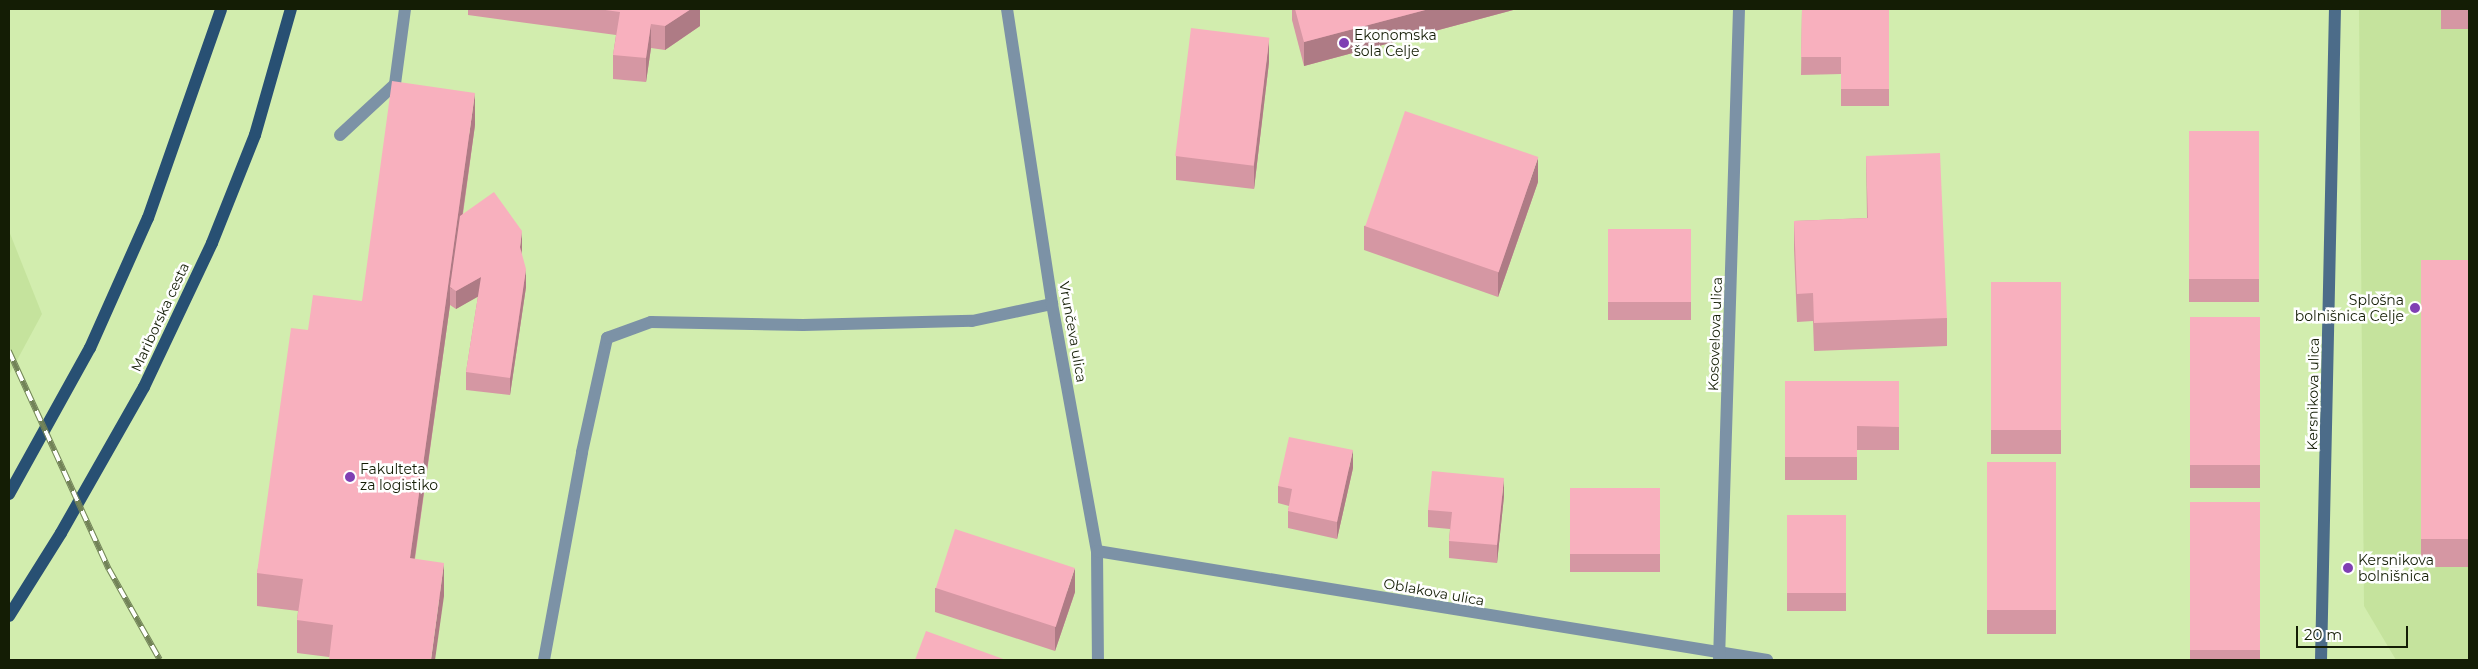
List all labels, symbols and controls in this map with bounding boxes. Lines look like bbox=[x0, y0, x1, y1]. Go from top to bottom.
place label: Ekonomska šola Celje bbox=[1354, 27, 1437, 59]
marker: Ekonomska šola Celje bbox=[1338, 37, 1350, 49]
street label: Mariborska cesta bbox=[127, 260, 193, 374]
street label: Kosovelova ulica bbox=[1705, 277, 1725, 391]
street label: Vrunčeva ulica bbox=[1056, 280, 1090, 384]
place label: Splošna bolnišnica Celje bbox=[2295, 292, 2404, 324]
marker: Splošna bolnišnica Celje bbox=[2408, 301, 2422, 315]
street label: Kersnikova ulica bbox=[2304, 338, 2322, 450]
place label: Fakulteta za logistiko bbox=[360, 461, 438, 494]
marker: Fakulteta za logistiko bbox=[344, 471, 356, 483]
place label: Kersnikova bolnišnica bbox=[2358, 552, 2434, 584]
marker: Kersnikova bolnišnica bbox=[2342, 562, 2354, 574]
street label: Oblakova ulica bbox=[1382, 575, 1486, 609]
scale bar bbox=[2298, 616, 2410, 648]
text: 20 m bbox=[2304, 625, 2342, 644]

